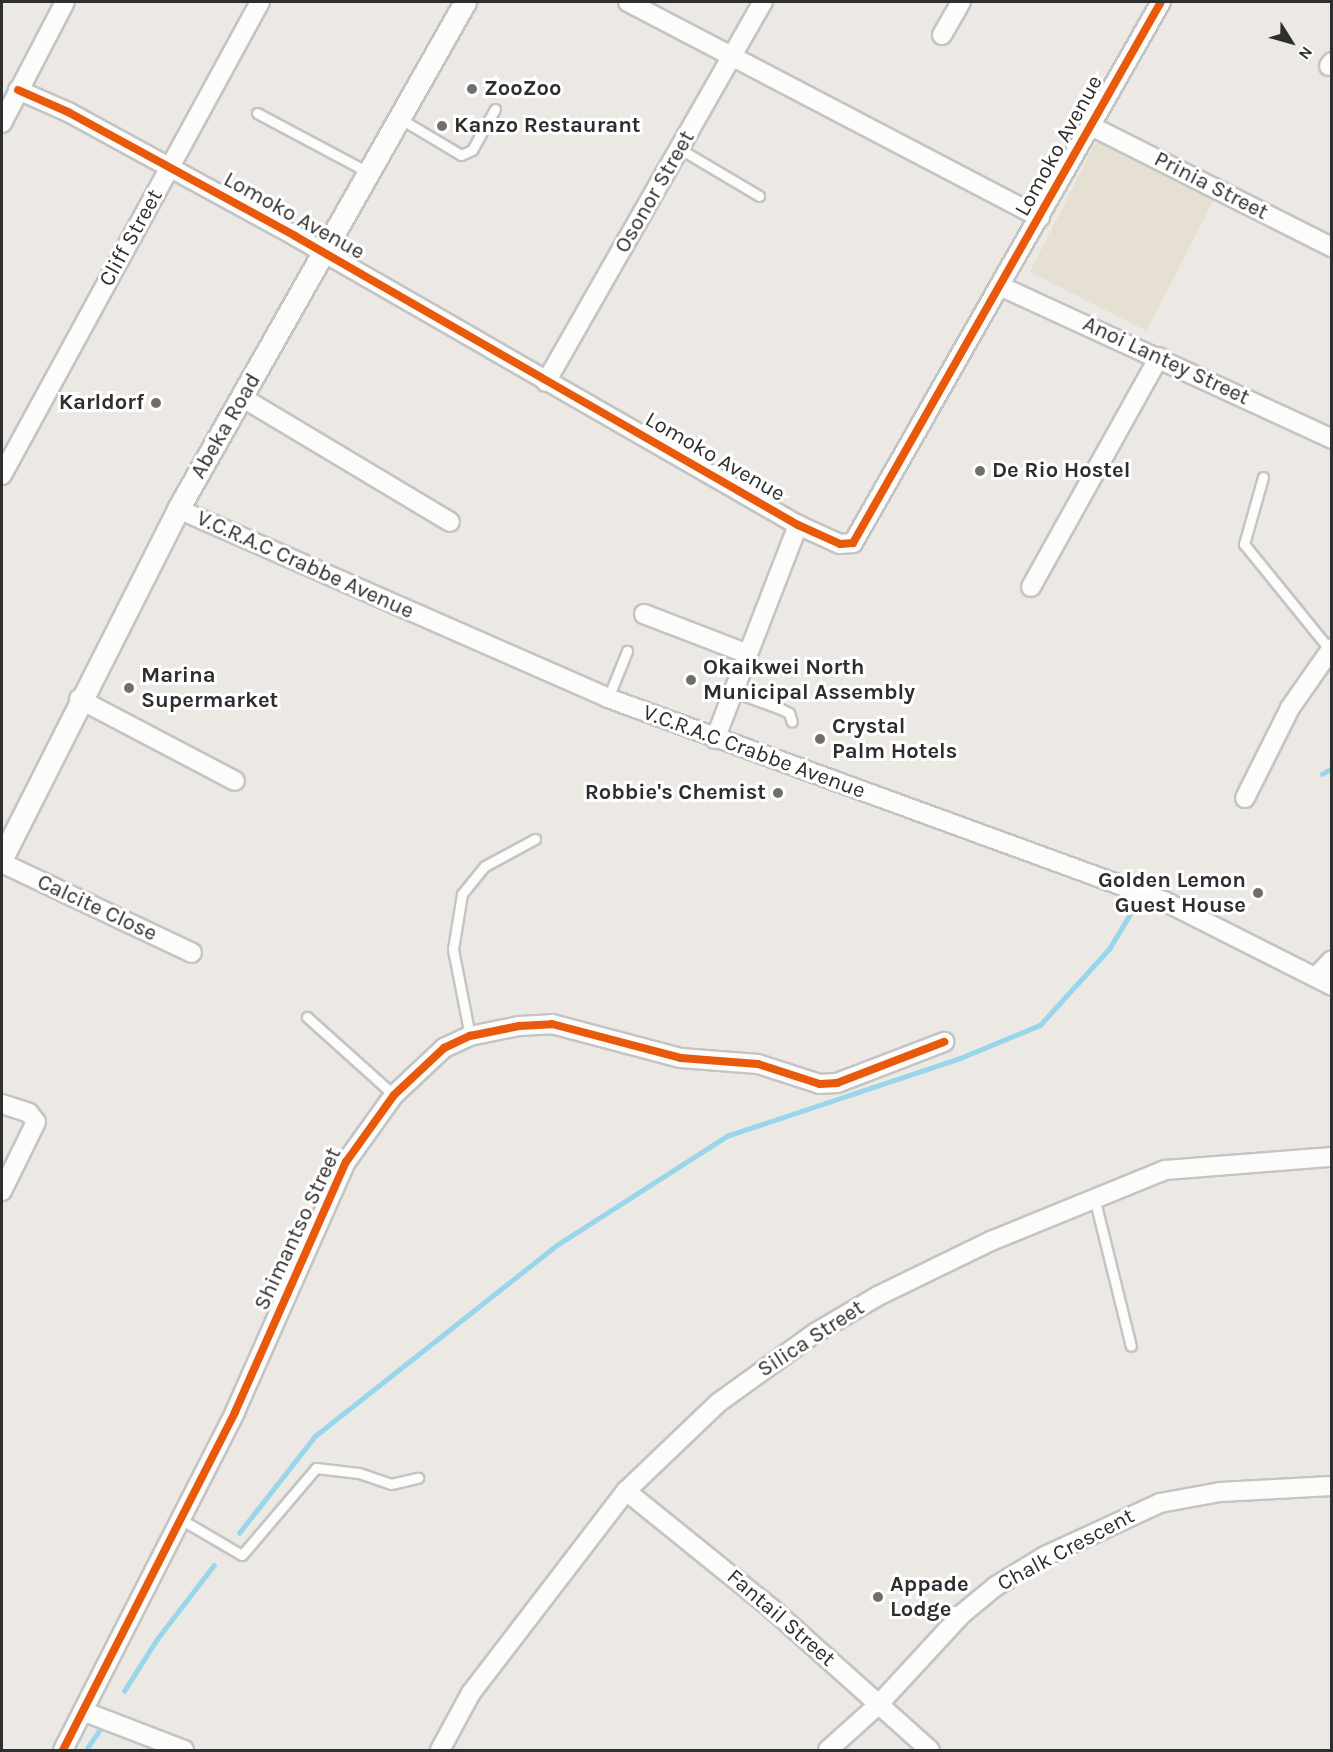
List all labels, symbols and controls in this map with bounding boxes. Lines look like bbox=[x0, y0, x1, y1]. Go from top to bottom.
north arrow bbox=[1261, 12, 1321, 72]
text: N bbox=[1295, 43, 1317, 63]
street label: Lomoko Avenue bbox=[1009, 71, 1109, 221]
place label: ZooZoo bbox=[484, 76, 561, 102]
marker: ZooZoo bbox=[465, 82, 479, 96]
place label: Kanzo Restaurant bbox=[454, 113, 641, 139]
marker: Kanzo Restaurant bbox=[435, 119, 449, 133]
street label: Osonor Street bbox=[609, 126, 701, 258]
street label: Prinia Street bbox=[1150, 146, 1272, 226]
street label: Lomoko Avenue bbox=[219, 166, 369, 266]
street label: Cliff Street bbox=[94, 185, 168, 291]
street label: Anoi Lantey Street bbox=[1078, 311, 1254, 411]
street label: Abeka Road bbox=[185, 369, 267, 483]
place label: Karldorf bbox=[59, 390, 144, 416]
marker: Karldorf bbox=[149, 396, 163, 410]
street label: Lomoko Avenue bbox=[640, 406, 790, 508]
place label: De Rio Hostel bbox=[992, 458, 1130, 484]
marker: De Rio Hostel bbox=[973, 464, 987, 478]
street label: V.C.R.A.C Crabbe Avenue bbox=[192, 505, 418, 625]
place label: Okaikwei North Municipal Assembly bbox=[703, 654, 915, 706]
place label: Marina Supermarket bbox=[141, 662, 278, 714]
marker: Okaikwei North Municipal Assembly bbox=[684, 673, 698, 687]
marker: Marina Supermarket bbox=[122, 681, 136, 695]
street label: V.C.R.A.C Crabbe Avenue bbox=[639, 699, 869, 805]
place label: Crystal Palm Hotels bbox=[832, 713, 957, 764]
marker: Crystal Palm Hotels bbox=[813, 732, 827, 746]
place label: Robbie's Chemist bbox=[585, 780, 766, 806]
marker: Robbie's Chemist bbox=[771, 786, 785, 800]
place label: Golden Lemon Guest House bbox=[1098, 867, 1246, 918]
street label: Calcite Close bbox=[33, 869, 161, 947]
marker: Golden Lemon Guest House bbox=[1251, 886, 1265, 900]
street label: Shimantso Street bbox=[249, 1143, 347, 1315]
street label: Silica Street bbox=[753, 1295, 869, 1383]
street label: Chalk Crescent bbox=[993, 1503, 1139, 1597]
street label: Fantail Street bbox=[721, 1564, 841, 1672]
place label: Appade Lodge bbox=[890, 1571, 969, 1622]
marker: Appade Lodge bbox=[871, 1590, 885, 1604]

